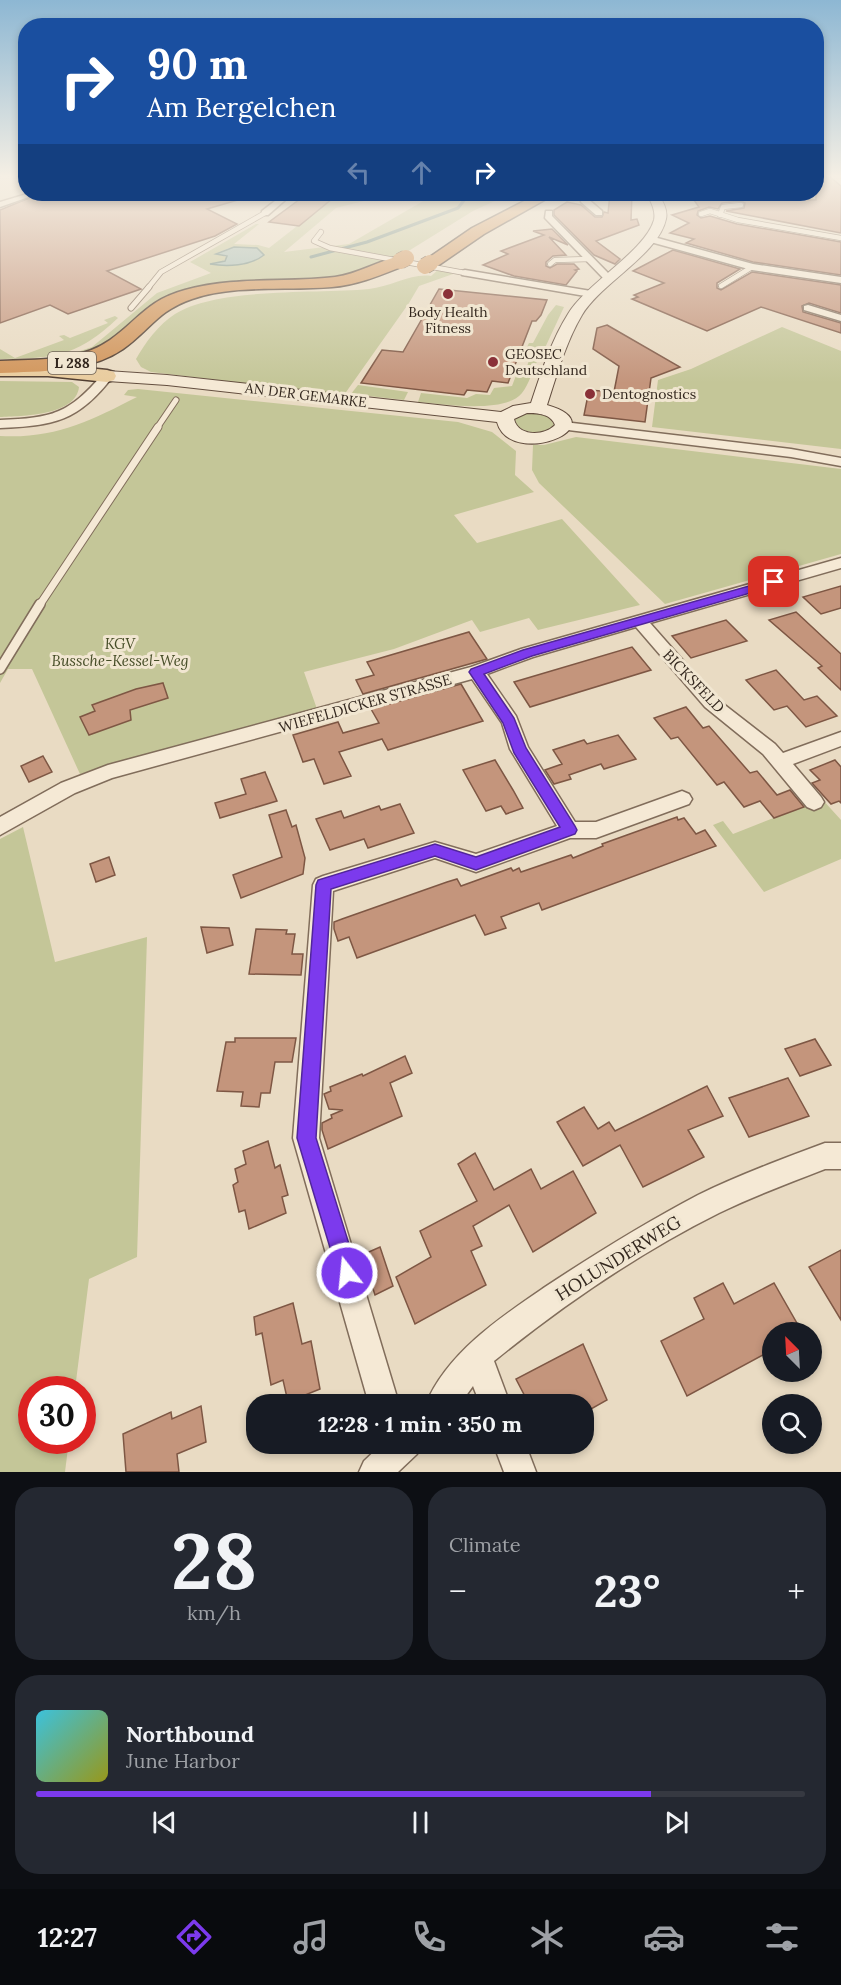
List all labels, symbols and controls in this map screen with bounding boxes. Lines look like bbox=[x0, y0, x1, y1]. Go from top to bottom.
text: 90 m bbox=[147, 37, 248, 91]
icon: right bbox=[48, 42, 126, 120]
text: Am Bergelchen bbox=[147, 90, 336, 124]
icon: left bbox=[342, 156, 375, 189]
icon: ahead bbox=[405, 156, 438, 189]
icon: right bbox=[468, 156, 501, 189]
marker: Body Health Fitness bbox=[441, 287, 455, 301]
place label: Body Health Fitness bbox=[408, 303, 488, 337]
place label: GEOSEC Deutschland bbox=[505, 345, 587, 379]
road number: L 288 bbox=[48, 352, 96, 374]
marker: GEOSEC Deutschland bbox=[486, 355, 500, 369]
street label: AN DER GEMARKE bbox=[243, 378, 368, 411]
place label: Dentognostics bbox=[602, 385, 696, 403]
marker: Dentognostics bbox=[583, 387, 597, 401]
pin bbox=[748, 556, 799, 607]
icon: arrive bbox=[757, 565, 790, 598]
park label: KGV Bussche-Kessel-Weg bbox=[51, 634, 189, 670]
street label: BICKSFELD bbox=[659, 645, 729, 717]
street label: WIEFELDICKER STRASSE bbox=[276, 669, 454, 737]
street label: HOLUNDERWEG bbox=[551, 1210, 685, 1306]
position arrow bbox=[315, 1241, 379, 1305]
north arrow bbox=[762, 1322, 822, 1382]
map controls bbox=[762, 1322, 822, 1454]
speed limit sign: 30 bbox=[18, 1376, 96, 1454]
button: search bbox=[762, 1394, 822, 1454]
text: 12:28 · 1 min · 350 m bbox=[318, 1410, 522, 1438]
text: 28 bbox=[171, 1511, 257, 1610]
text: Climate bbox=[449, 1532, 521, 1557]
text: 23° bbox=[594, 1562, 660, 1619]
text: − bbox=[449, 1570, 467, 1612]
text: + bbox=[787, 1570, 805, 1612]
text: km/h bbox=[187, 1600, 241, 1625]
text: Northbound bbox=[126, 1720, 254, 1748]
text: June Harbor bbox=[126, 1748, 240, 1773]
icon: previous bbox=[148, 1806, 181, 1839]
icon: pause bbox=[404, 1806, 437, 1839]
icon: next bbox=[660, 1806, 693, 1839]
icon: directions bbox=[173, 1916, 215, 1958]
icon: music bbox=[290, 1916, 332, 1958]
icon: phone bbox=[408, 1916, 450, 1958]
icon: climate bbox=[526, 1916, 568, 1958]
icon: car bbox=[643, 1916, 685, 1958]
icon: filters bbox=[761, 1916, 803, 1958]
text: 12:27 bbox=[38, 1920, 97, 1954]

